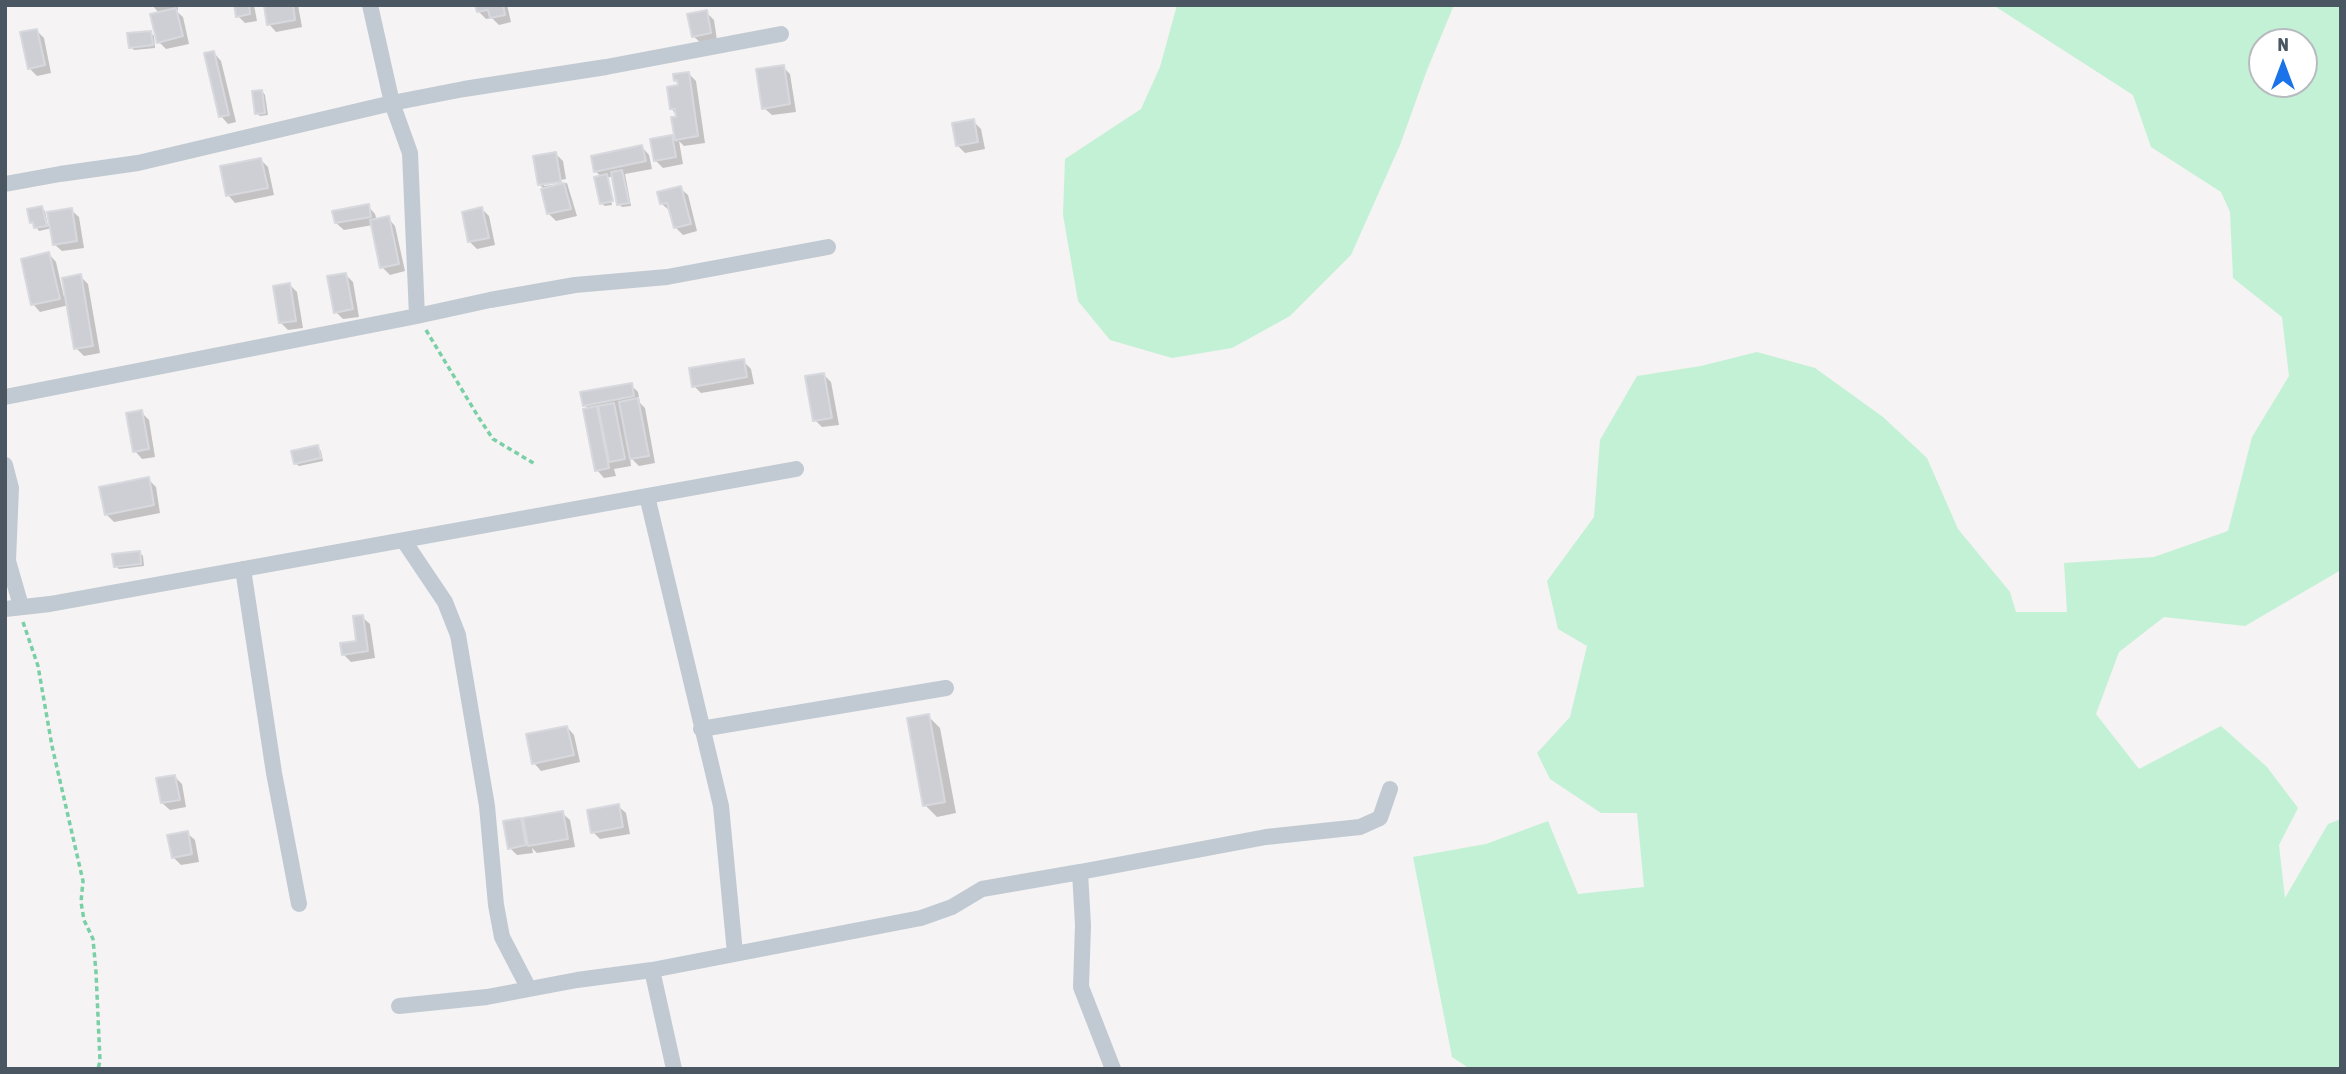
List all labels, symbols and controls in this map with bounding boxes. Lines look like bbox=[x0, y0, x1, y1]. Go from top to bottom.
north arrow bbox=[2248, 28, 2318, 98]
text: N bbox=[2277, 33, 2289, 55]

